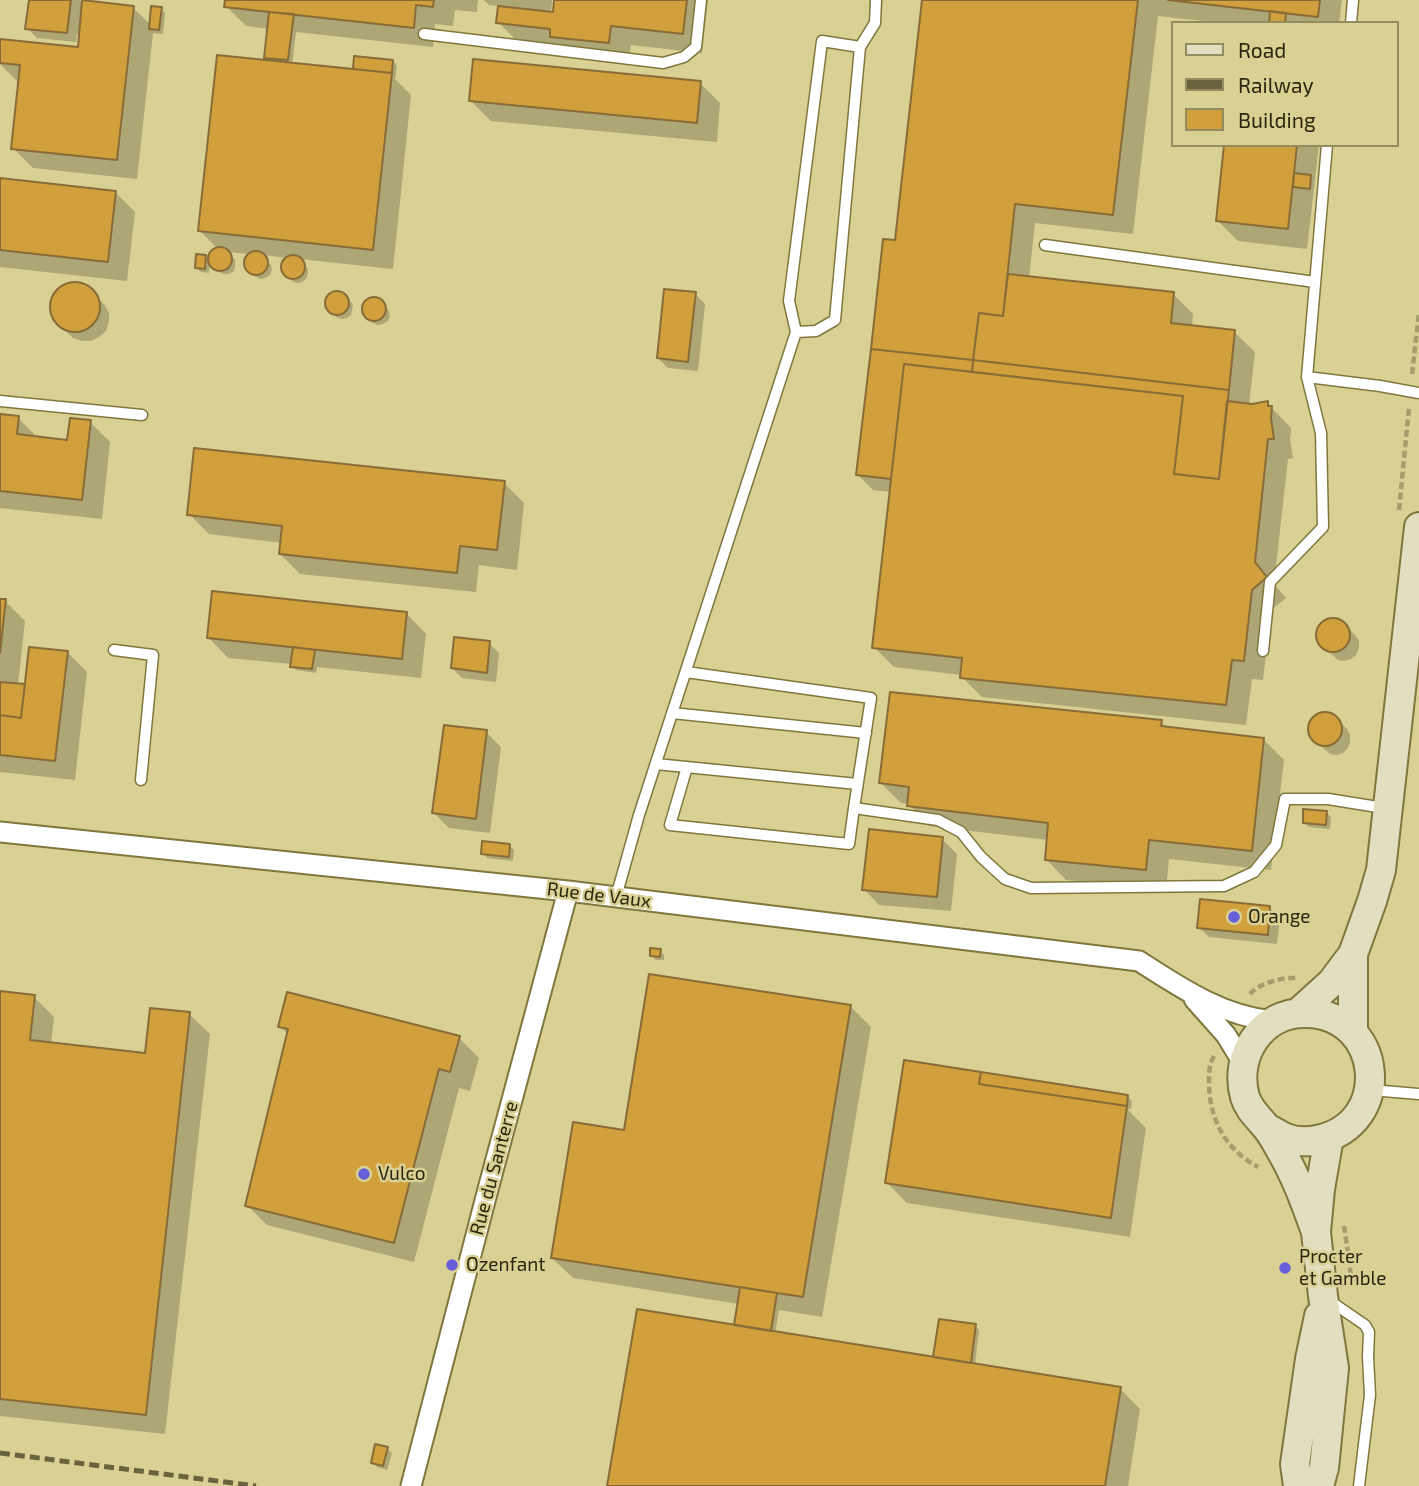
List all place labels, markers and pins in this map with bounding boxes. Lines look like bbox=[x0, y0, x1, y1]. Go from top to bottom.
place label: Orange bbox=[1248, 906, 1311, 928]
marker: Orange bbox=[1226, 909, 1242, 925]
place label: Vulco bbox=[378, 1163, 425, 1185]
marker: Vulco bbox=[356, 1166, 372, 1182]
place label: Procter et Gamble bbox=[1299, 1246, 1386, 1290]
place label: Ozenfant bbox=[466, 1254, 546, 1276]
marker: Ozenfant bbox=[444, 1257, 460, 1273]
marker: Procter et Gamble bbox=[1277, 1260, 1293, 1276]

